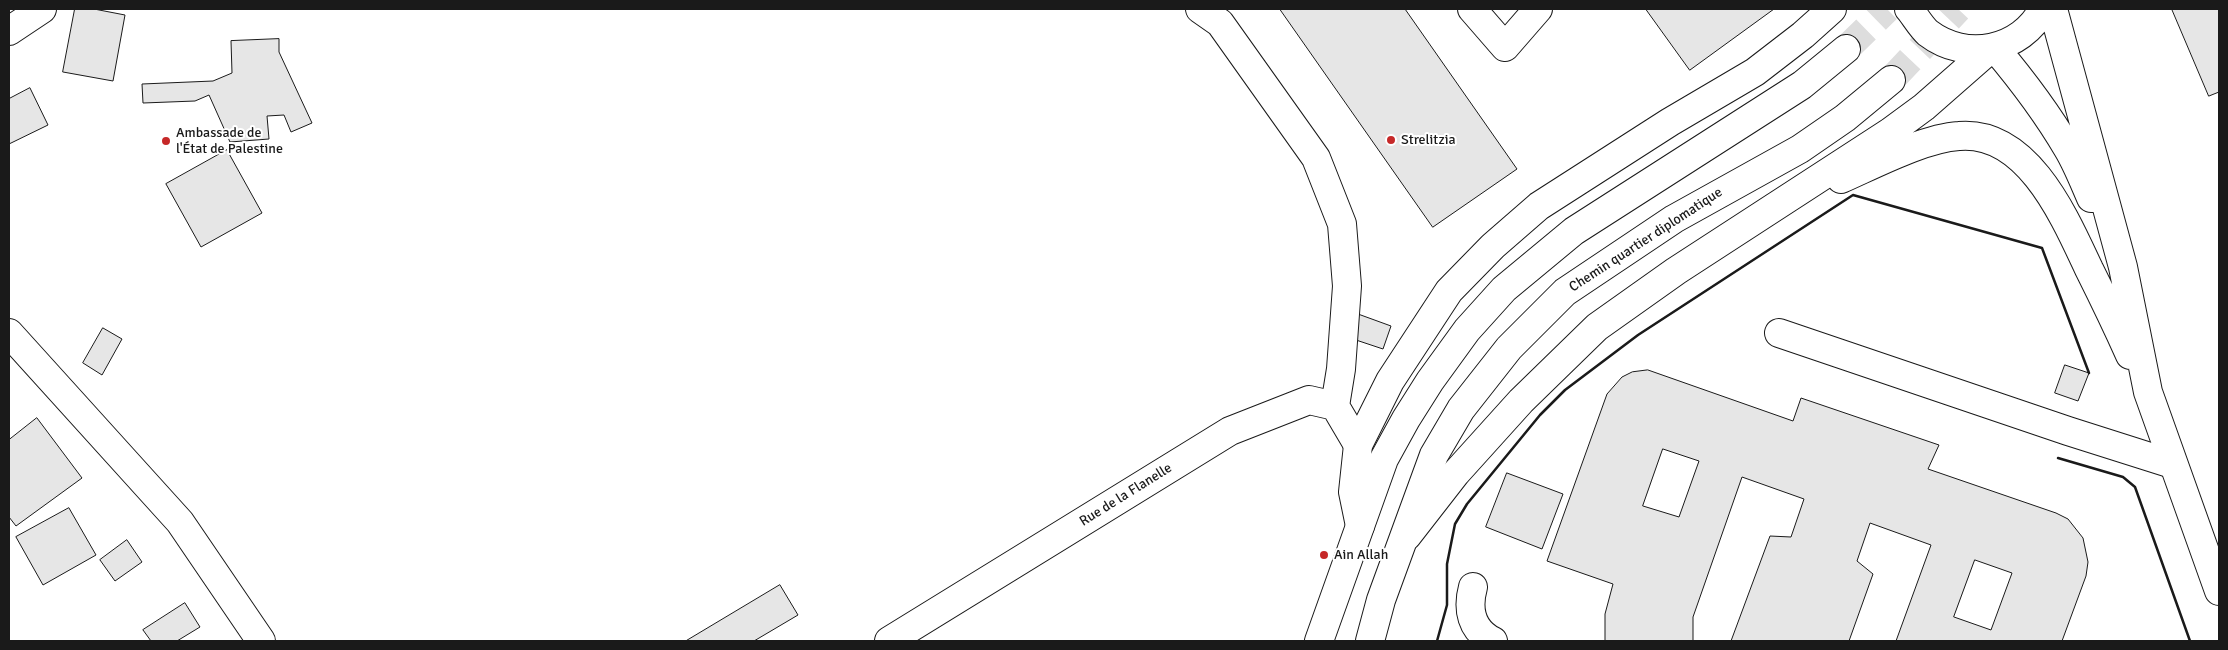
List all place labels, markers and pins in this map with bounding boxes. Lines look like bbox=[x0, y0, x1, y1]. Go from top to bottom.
place label: Ambassade de l'État de Palestine bbox=[176, 125, 283, 158]
place label: Strelitzia bbox=[1401, 132, 1456, 148]
marker: Strelitzia bbox=[1385, 134, 1397, 146]
marker: Ambassade de l'État de Palestine bbox=[160, 135, 172, 147]
place label: Ain Allah bbox=[1334, 547, 1388, 563]
marker: Ain Allah bbox=[1318, 549, 1330, 561]

